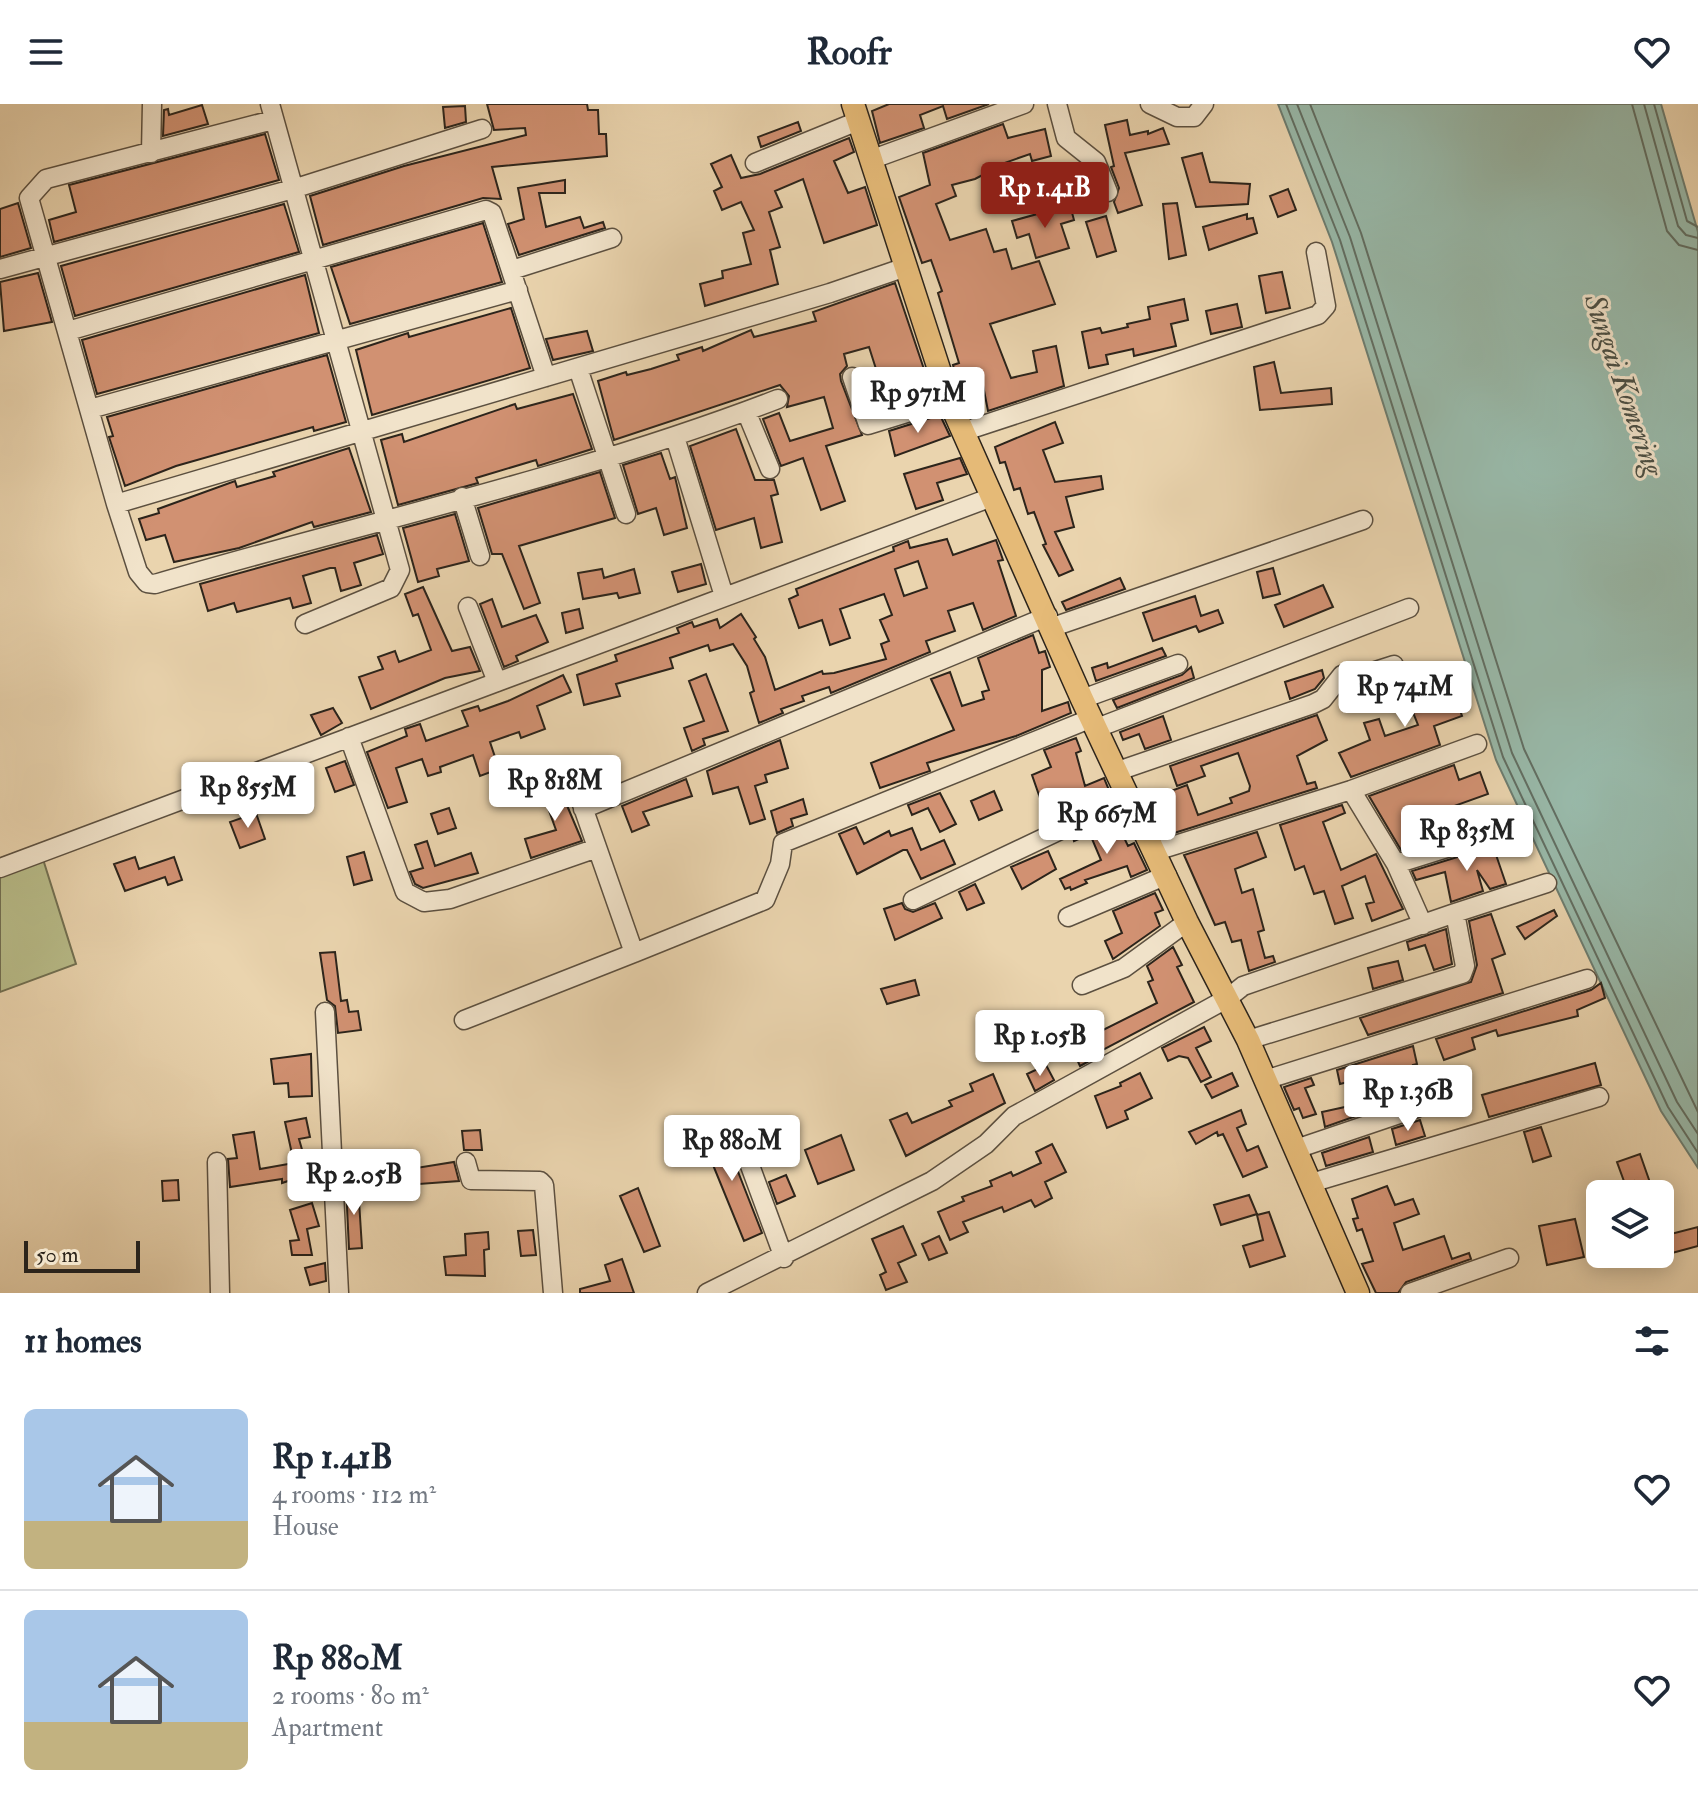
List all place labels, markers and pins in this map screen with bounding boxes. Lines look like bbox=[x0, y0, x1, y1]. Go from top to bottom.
pin: Rp 1.41B bbox=[962, 162, 1128, 230]
pin: Rp 971M bbox=[844, 367, 992, 435]
pin: Rp 741M bbox=[1331, 661, 1479, 729]
pin: Rp 818M bbox=[481, 755, 629, 823]
pin: Rp 855M bbox=[174, 762, 322, 830]
pin: Rp 667M bbox=[1033, 788, 1181, 856]
pin: Rp 835M bbox=[1393, 805, 1541, 873]
pin: Rp 1.05B bbox=[957, 1010, 1123, 1078]
pin: Rp 1.36B bbox=[1325, 1065, 1491, 1133]
pin: Rp 880M bbox=[658, 1115, 806, 1183]
pin: Rp 2.05B bbox=[271, 1149, 437, 1217]

